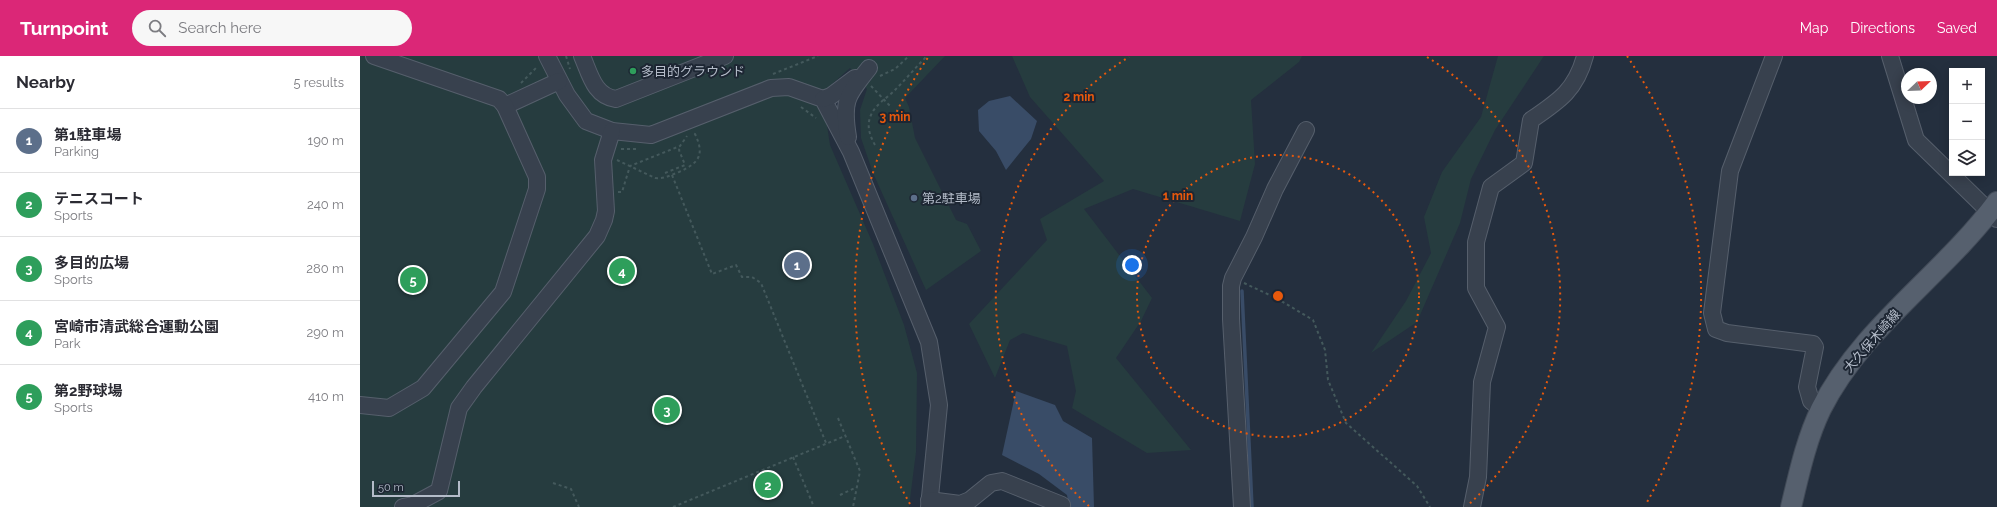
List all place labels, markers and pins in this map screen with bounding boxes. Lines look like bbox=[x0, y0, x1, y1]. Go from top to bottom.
place label: 多目的グラウンド bbox=[641, 64, 745, 79]
marker: 多目的グラウンド bbox=[628, 66, 638, 76]
place label: 第2駐車場 bbox=[922, 191, 981, 206]
marker: 第2駐車場 bbox=[909, 193, 919, 203]
pin: 1 bbox=[784, 250, 810, 280]
pin: 4 bbox=[609, 256, 635, 286]
pin: 5 bbox=[400, 265, 426, 295]
centre of rings bbox=[1271, 289, 1285, 303]
pin: 3 bbox=[654, 395, 680, 425]
pin: 2 bbox=[755, 470, 781, 500]

